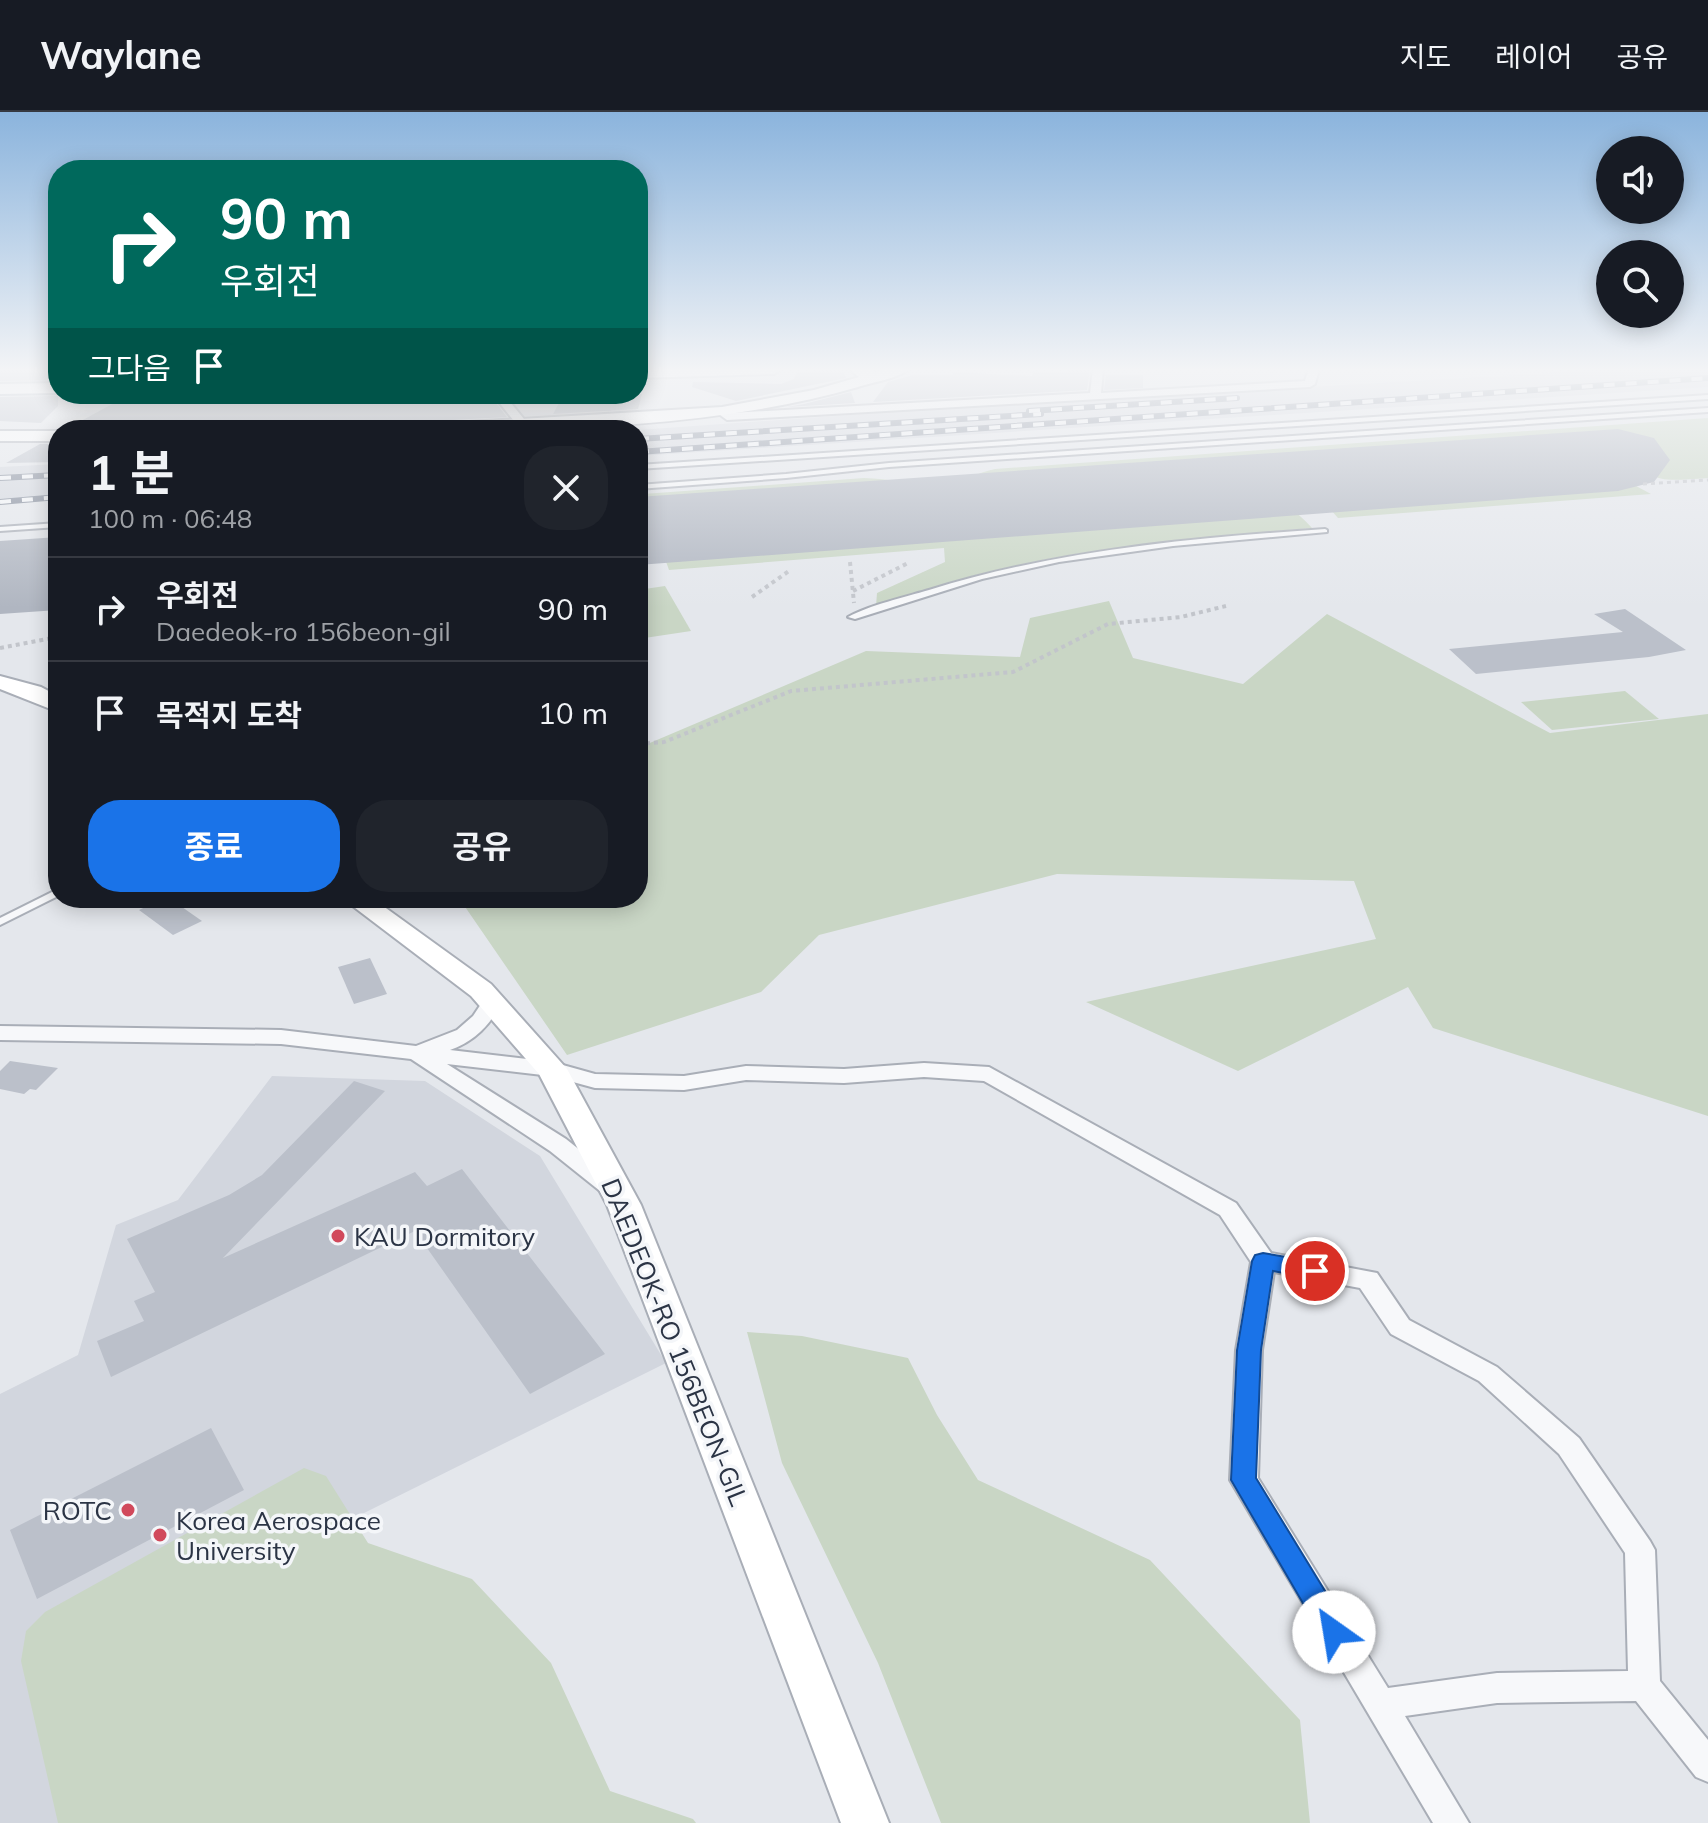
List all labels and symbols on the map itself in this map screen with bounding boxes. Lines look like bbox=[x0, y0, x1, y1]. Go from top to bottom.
street label: DAEDEOK-RO 156BEON-GIL bbox=[594, 1174, 756, 1510]
place label: KAU Dormitory bbox=[354, 1220, 535, 1253]
marker: KAU Dormitory bbox=[329, 1227, 347, 1245]
pin bbox=[1281, 1237, 1349, 1305]
place label: ROTC bbox=[43, 1494, 112, 1527]
marker: ROTC bbox=[119, 1501, 137, 1519]
place label: Korea Aerospace University bbox=[176, 1504, 381, 1567]
marker: Korea Aerospace University bbox=[151, 1526, 169, 1544]
position arrow bbox=[1292, 1590, 1376, 1674]

